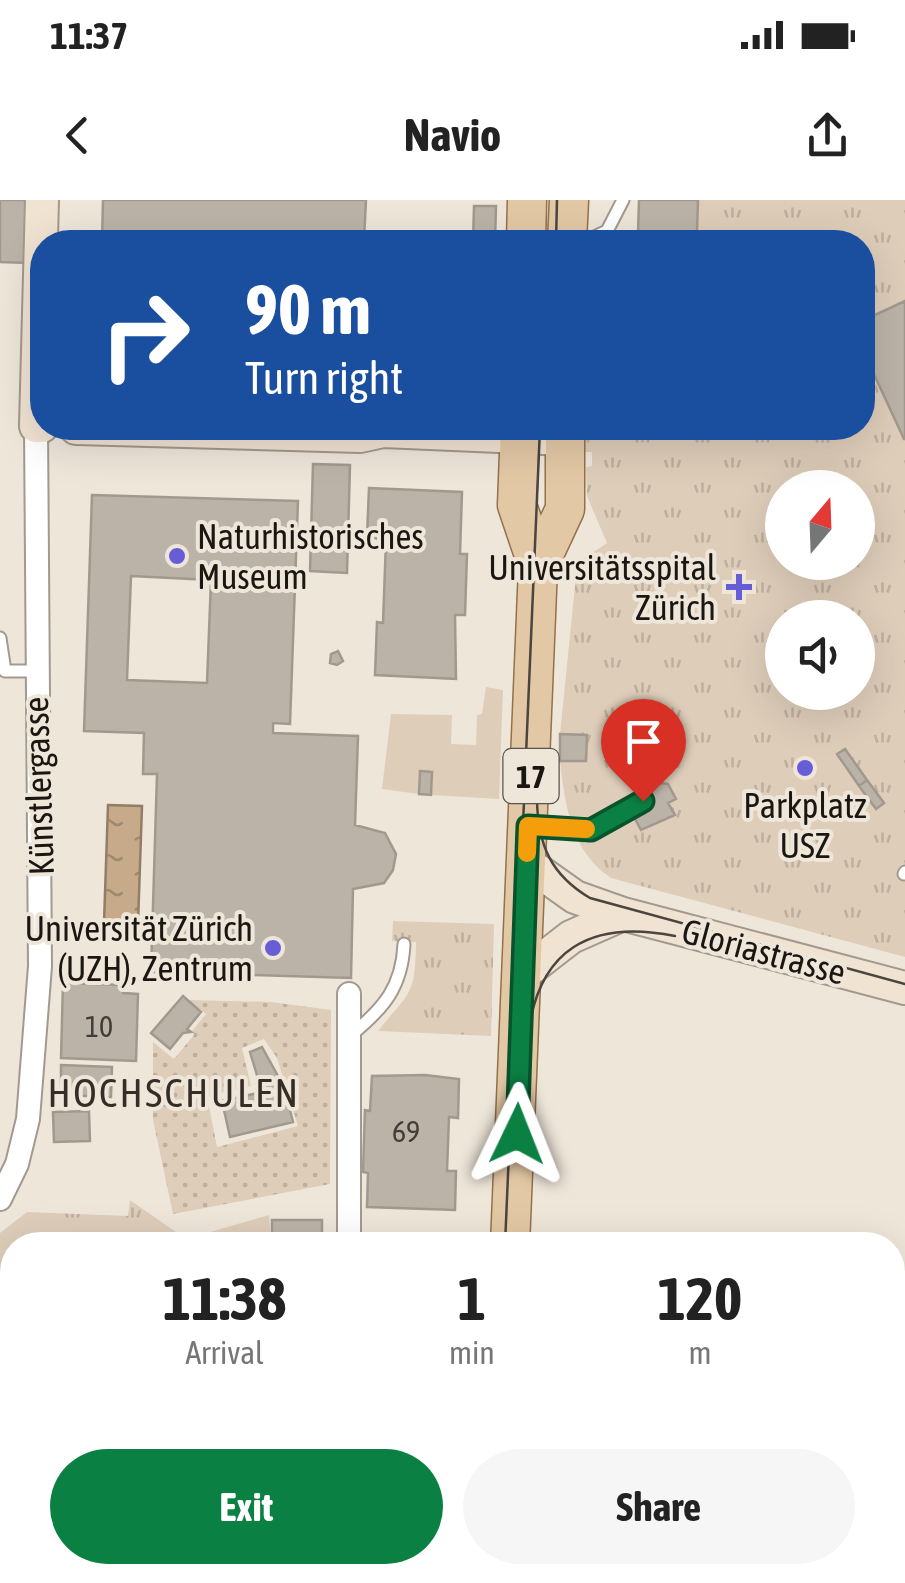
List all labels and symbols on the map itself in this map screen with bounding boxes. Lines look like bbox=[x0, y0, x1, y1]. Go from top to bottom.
north arrow bbox=[765, 470, 875, 580]
place label: Naturhistorisches Museum bbox=[197, 516, 424, 596]
marker: Naturhistorisches Museum bbox=[166, 545, 188, 567]
place label: Universitätsspital Zürich bbox=[488, 547, 716, 627]
marker: Universitätsspital Zürich bbox=[726, 574, 752, 600]
street label: Künstlergasse bbox=[15, 696, 61, 876]
pin bbox=[601, 699, 686, 802]
road number: 17 bbox=[504, 749, 558, 803]
marker: Parkplatz USZ bbox=[794, 757, 816, 779]
place label: Parkplatz USZ bbox=[743, 785, 867, 865]
place label: Universität Zürich (UZH), Zentrum bbox=[24, 908, 253, 988]
street label: Gloriastrasse bbox=[678, 910, 850, 992]
marker: Universität Zürich (UZH), Zentrum bbox=[262, 937, 284, 959]
house number: 10 bbox=[85, 1009, 113, 1043]
district label: HOCHSCHULEN bbox=[47, 1070, 301, 1115]
position arrow bbox=[465, 1082, 569, 1186]
house number: 69 bbox=[392, 1114, 420, 1148]

